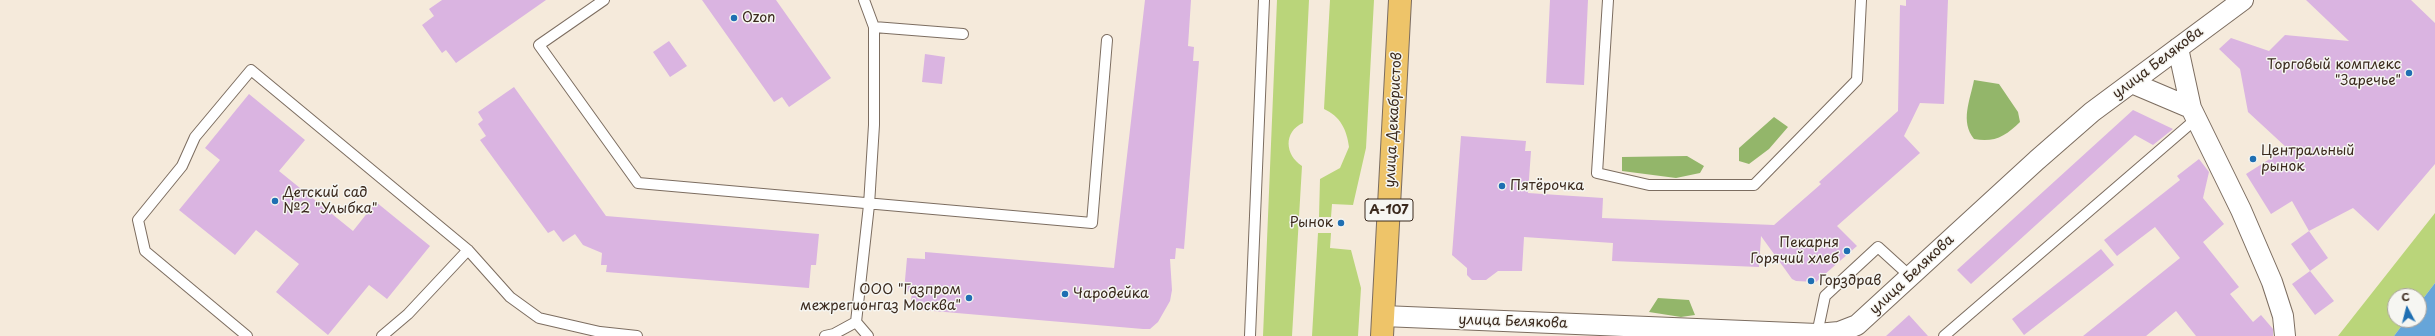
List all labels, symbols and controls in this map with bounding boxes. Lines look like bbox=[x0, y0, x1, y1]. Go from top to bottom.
place label: Ozon bbox=[742, 10, 775, 26]
marker: Ozon bbox=[729, 13, 739, 23]
street label: улица Белякова bbox=[2109, 23, 2207, 103]
street label: улица Декабристов bbox=[1382, 52, 1406, 188]
place label: Торговый комплекс "Заречье" bbox=[2267, 57, 2401, 90]
marker: Торговый комплекс "Заречье" bbox=[2404, 68, 2414, 78]
place label: Центральный рынок bbox=[2261, 143, 2355, 176]
marker: Центральный рынок bbox=[2248, 154, 2258, 164]
place label: Пятёрочка bbox=[1510, 178, 1584, 194]
marker: Пятёрочка bbox=[1497, 181, 1507, 191]
place label: Детский сад №2 "Улыбка" bbox=[283, 185, 378, 218]
marker: Детский сад №2 "Улыбка" bbox=[270, 196, 280, 206]
road number: А-107 bbox=[1365, 199, 1413, 221]
place label: Рынок bbox=[1290, 215, 1333, 231]
marker: Рынок bbox=[1336, 218, 1346, 228]
street label: улица Белякова bbox=[1866, 232, 1958, 318]
place label: Пекарня Горячий хлеб bbox=[1750, 235, 1839, 268]
marker: Пекарня Горячий хлеб bbox=[1842, 246, 1852, 256]
place label: Горздрав bbox=[1819, 273, 1881, 289]
marker: Горздрав bbox=[1806, 276, 1816, 286]
place label: ООО "Газпром межрегионгаз Москва" bbox=[800, 282, 961, 314]
place label: Чародейка bbox=[1073, 286, 1149, 302]
north arrow bbox=[2387, 288, 2427, 328]
text: С bbox=[2400, 288, 2411, 306]
marker: Чародейка bbox=[1060, 289, 1070, 299]
marker: ООО "Газпром межрегионгаз Москва" bbox=[964, 293, 974, 303]
street label: улица Белякова bbox=[1458, 312, 1568, 332]

